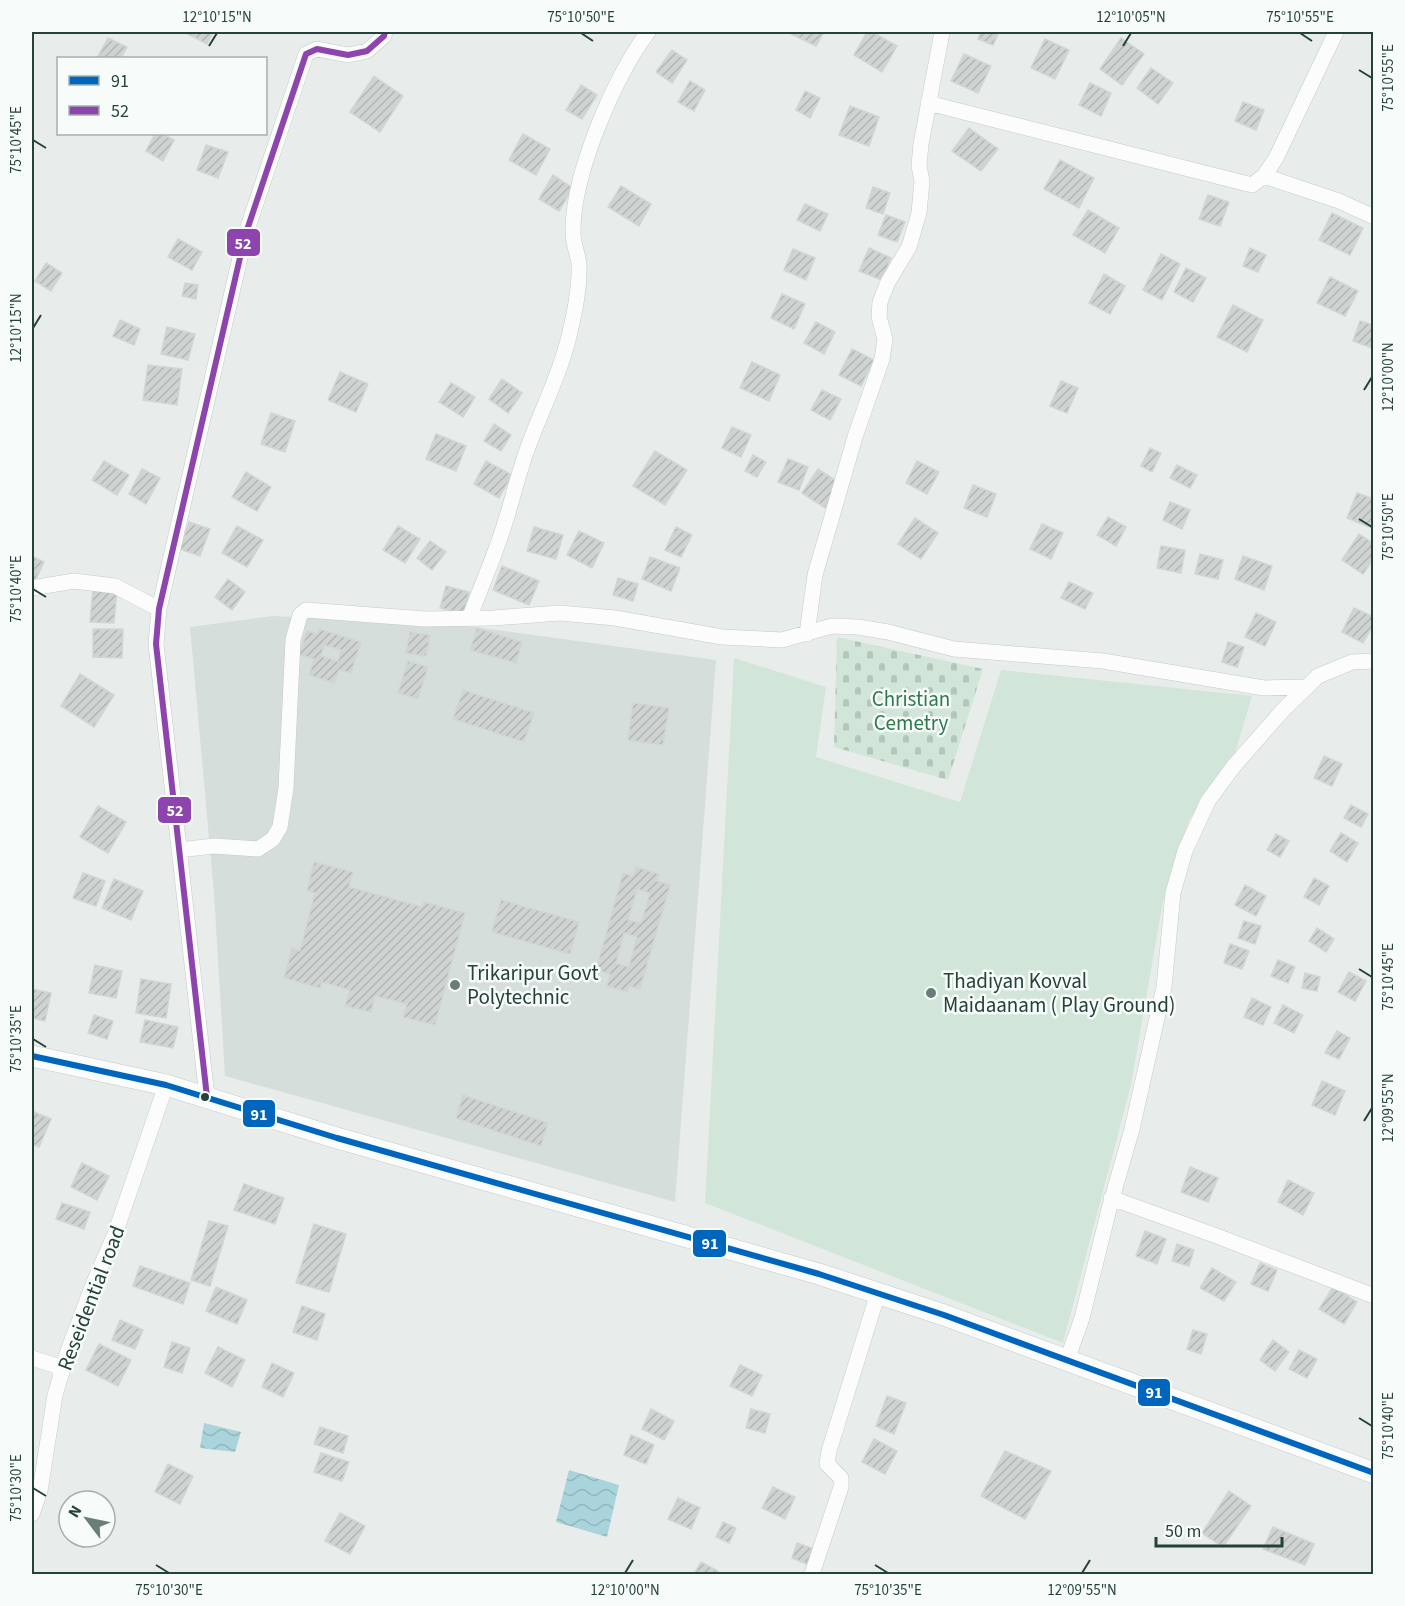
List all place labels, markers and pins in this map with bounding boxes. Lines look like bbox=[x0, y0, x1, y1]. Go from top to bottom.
place label: Trikaripur Govt Polytechnic bbox=[467, 958, 599, 1012]
place label: Thadiyan Kovval Maidaanam ( Play Ground) bbox=[943, 966, 1175, 1020]
marker: Trikaripur Govt Polytechnic bbox=[448, 978, 462, 992]
marker: Thadiyan Kovval Maidaanam ( Play Ground) bbox=[924, 986, 938, 1000]
unlabelled marker bbox=[199, 1091, 211, 1103]

